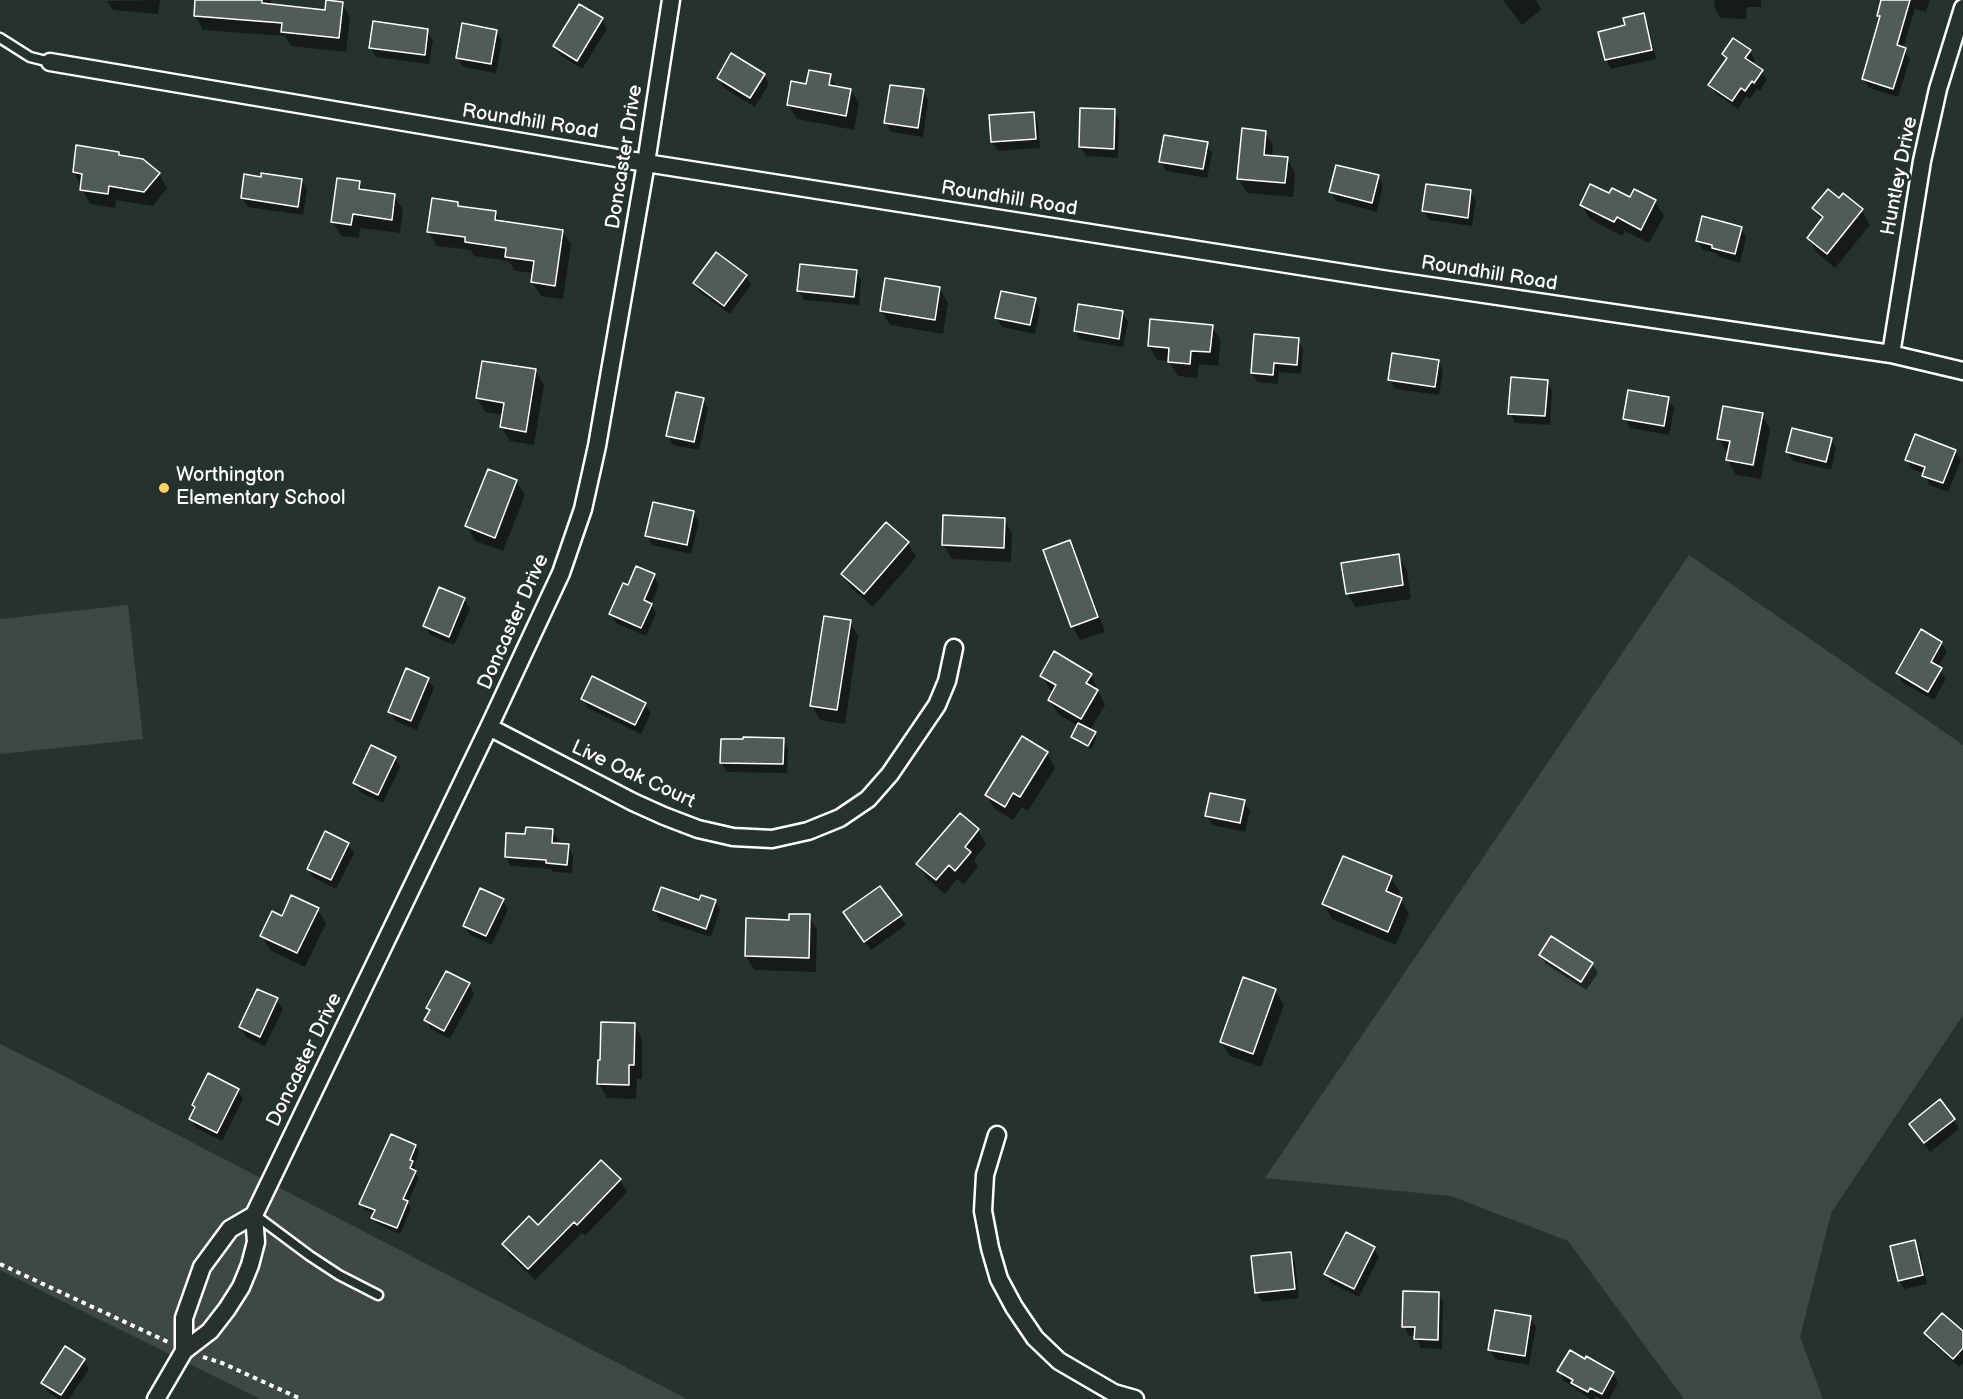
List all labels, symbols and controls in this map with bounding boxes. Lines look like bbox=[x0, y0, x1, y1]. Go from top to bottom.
street label: Doncaster Drive bbox=[602, 83, 648, 231]
street label: Roundhill Road bbox=[460, 99, 600, 145]
street label: Huntley Drive bbox=[1877, 115, 1923, 237]
street label: Roundhill Road bbox=[939, 176, 1079, 222]
street label: Roundhill Road bbox=[1419, 251, 1559, 297]
place label: Worthington Elementary School bbox=[176, 464, 346, 511]
marker: Worthington Elementary School bbox=[157, 481, 171, 495]
street label: Doncaster Drive bbox=[473, 551, 555, 693]
street label: Live Oak Court bbox=[567, 736, 699, 814]
street label: Doncaster Drive bbox=[262, 989, 348, 1131]

